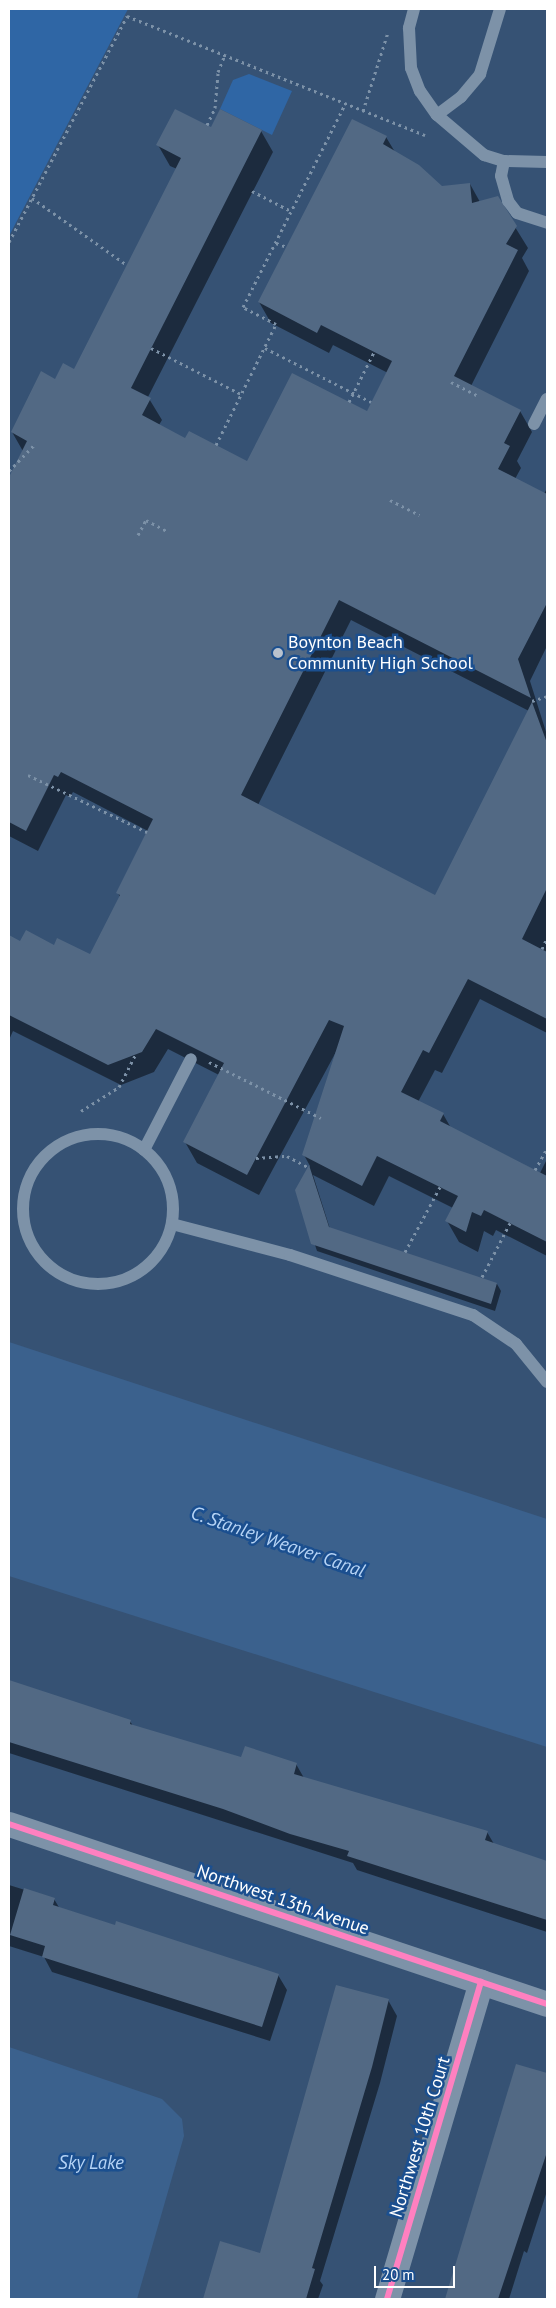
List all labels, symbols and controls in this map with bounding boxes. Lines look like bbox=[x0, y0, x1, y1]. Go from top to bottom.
place label: Boynton Beach Community High School bbox=[288, 632, 474, 674]
marker: Boynton Beach Community High School bbox=[272, 647, 284, 659]
water label: C. Stanley Weaver Canal bbox=[187, 1501, 369, 1583]
street label: Northwest 13th Avenue bbox=[194, 1860, 372, 1940]
street label: Northwest 10th Court bbox=[385, 2054, 455, 2220]
water label: Sky Lake bbox=[58, 2152, 124, 2174]
scale bar bbox=[376, 2256, 457, 2288]
text: 20 m bbox=[382, 2265, 415, 2284]

